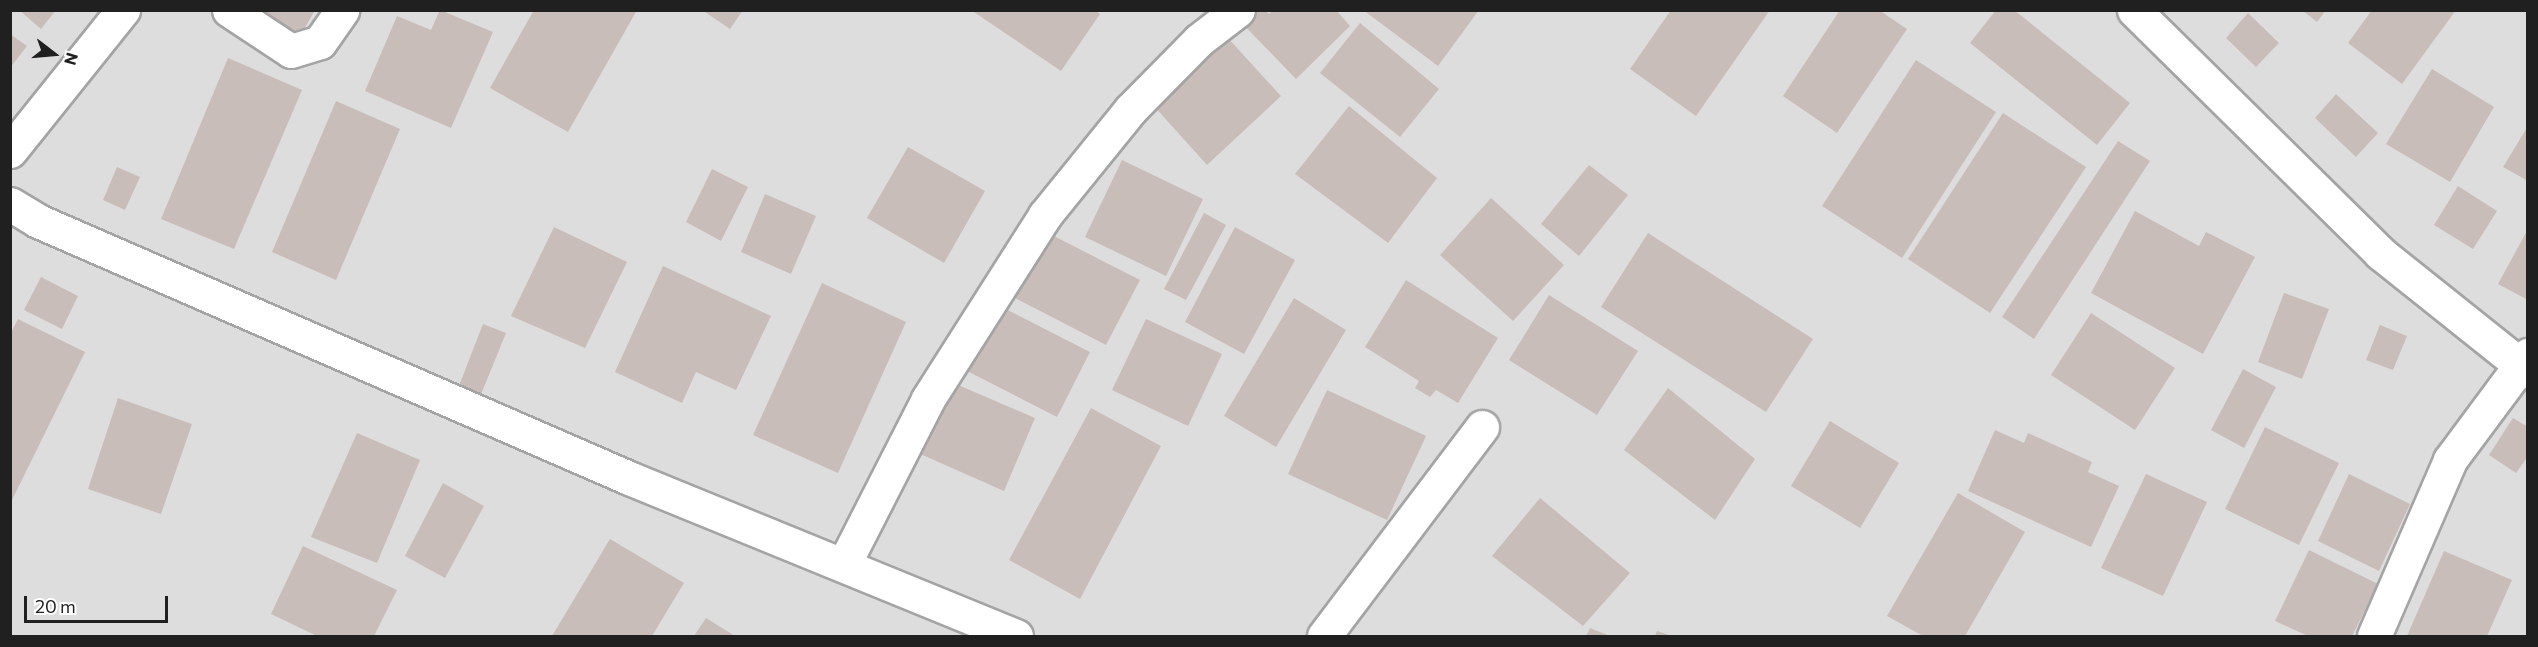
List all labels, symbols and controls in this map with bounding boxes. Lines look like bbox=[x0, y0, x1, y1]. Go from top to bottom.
north arrow bbox=[24, 24, 84, 84]
text: N bbox=[61, 51, 83, 67]
scale bar bbox=[27, 584, 171, 622]
text: 20 m bbox=[35, 595, 76, 617]

